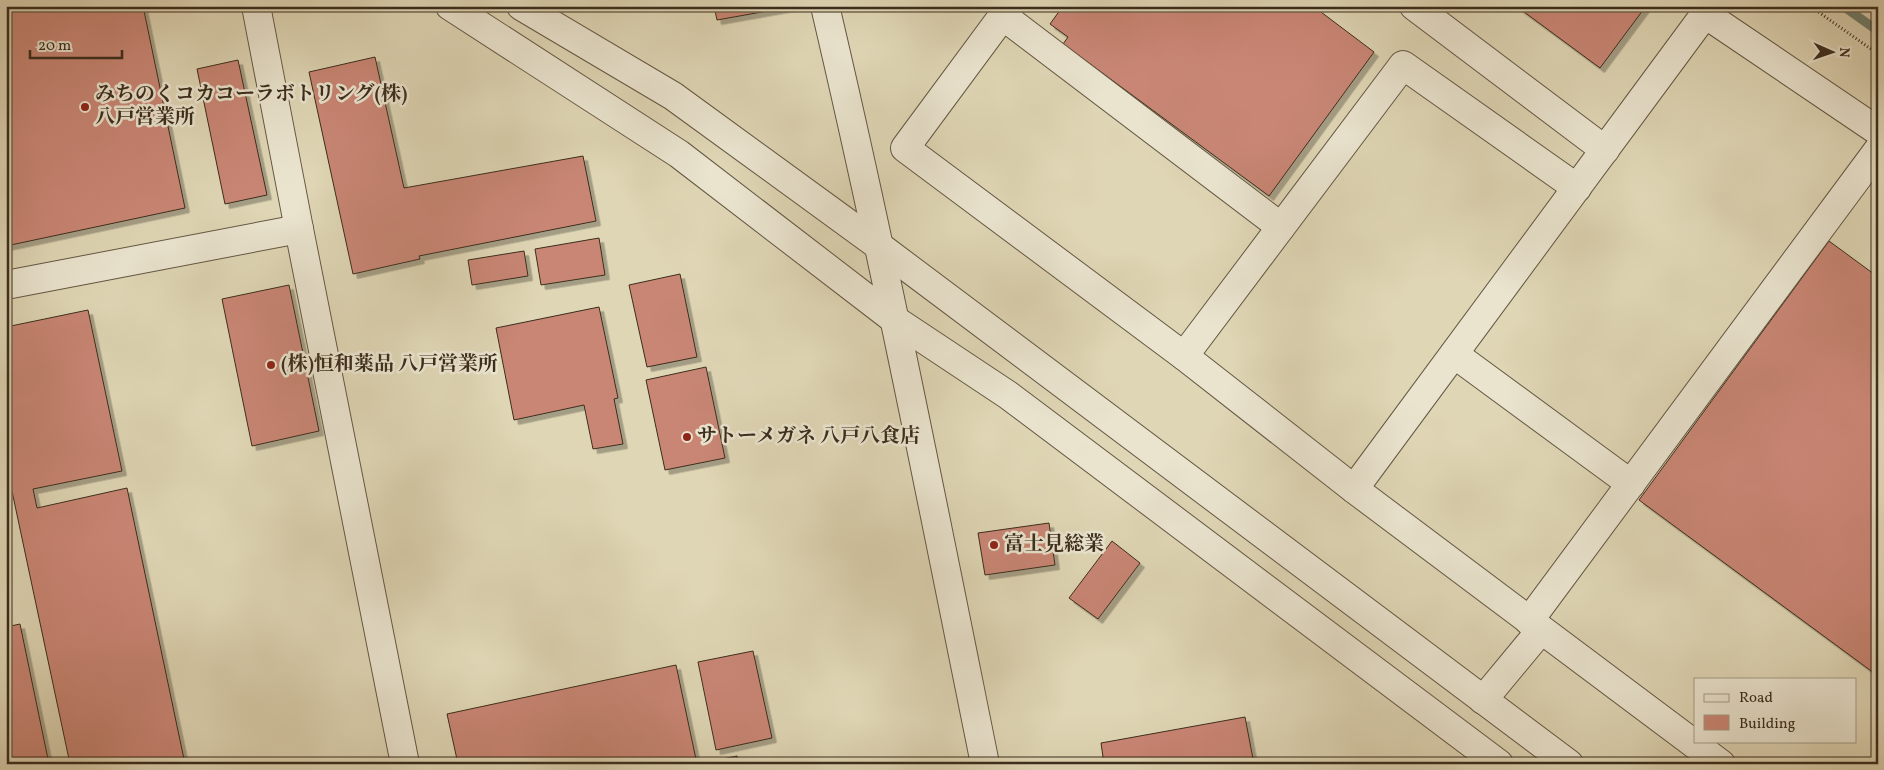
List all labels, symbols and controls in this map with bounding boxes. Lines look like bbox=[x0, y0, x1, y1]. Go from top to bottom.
scale bar bbox=[30, 28, 122, 60]
north arrow bbox=[1806, 28, 1856, 78]
text: 20 m bbox=[38, 36, 71, 57]
text: N bbox=[1834, 47, 1853, 58]
place label: みちのくコカコーラボトリング(株) 八戸営業所 bbox=[95, 81, 408, 132]
marker: みちのくコカコーラボトリング(株) 八戸営業所 bbox=[79, 101, 91, 113]
place label: (株)恒和薬品 八戸営業所 bbox=[281, 351, 498, 379]
marker: (株)恒和薬品 八戸営業所 bbox=[265, 359, 277, 371]
place label: サトーメガネ 八戸八食店 bbox=[697, 423, 920, 451]
marker: サトーメガネ 八戸八食店 bbox=[681, 431, 693, 443]
place label: 富士見総業 bbox=[1004, 531, 1104, 559]
marker: 富士見総業 bbox=[988, 539, 1000, 551]
legend bbox=[1694, 678, 1856, 742]
text: Road bbox=[1739, 688, 1773, 709]
text: Building bbox=[1739, 714, 1796, 735]

